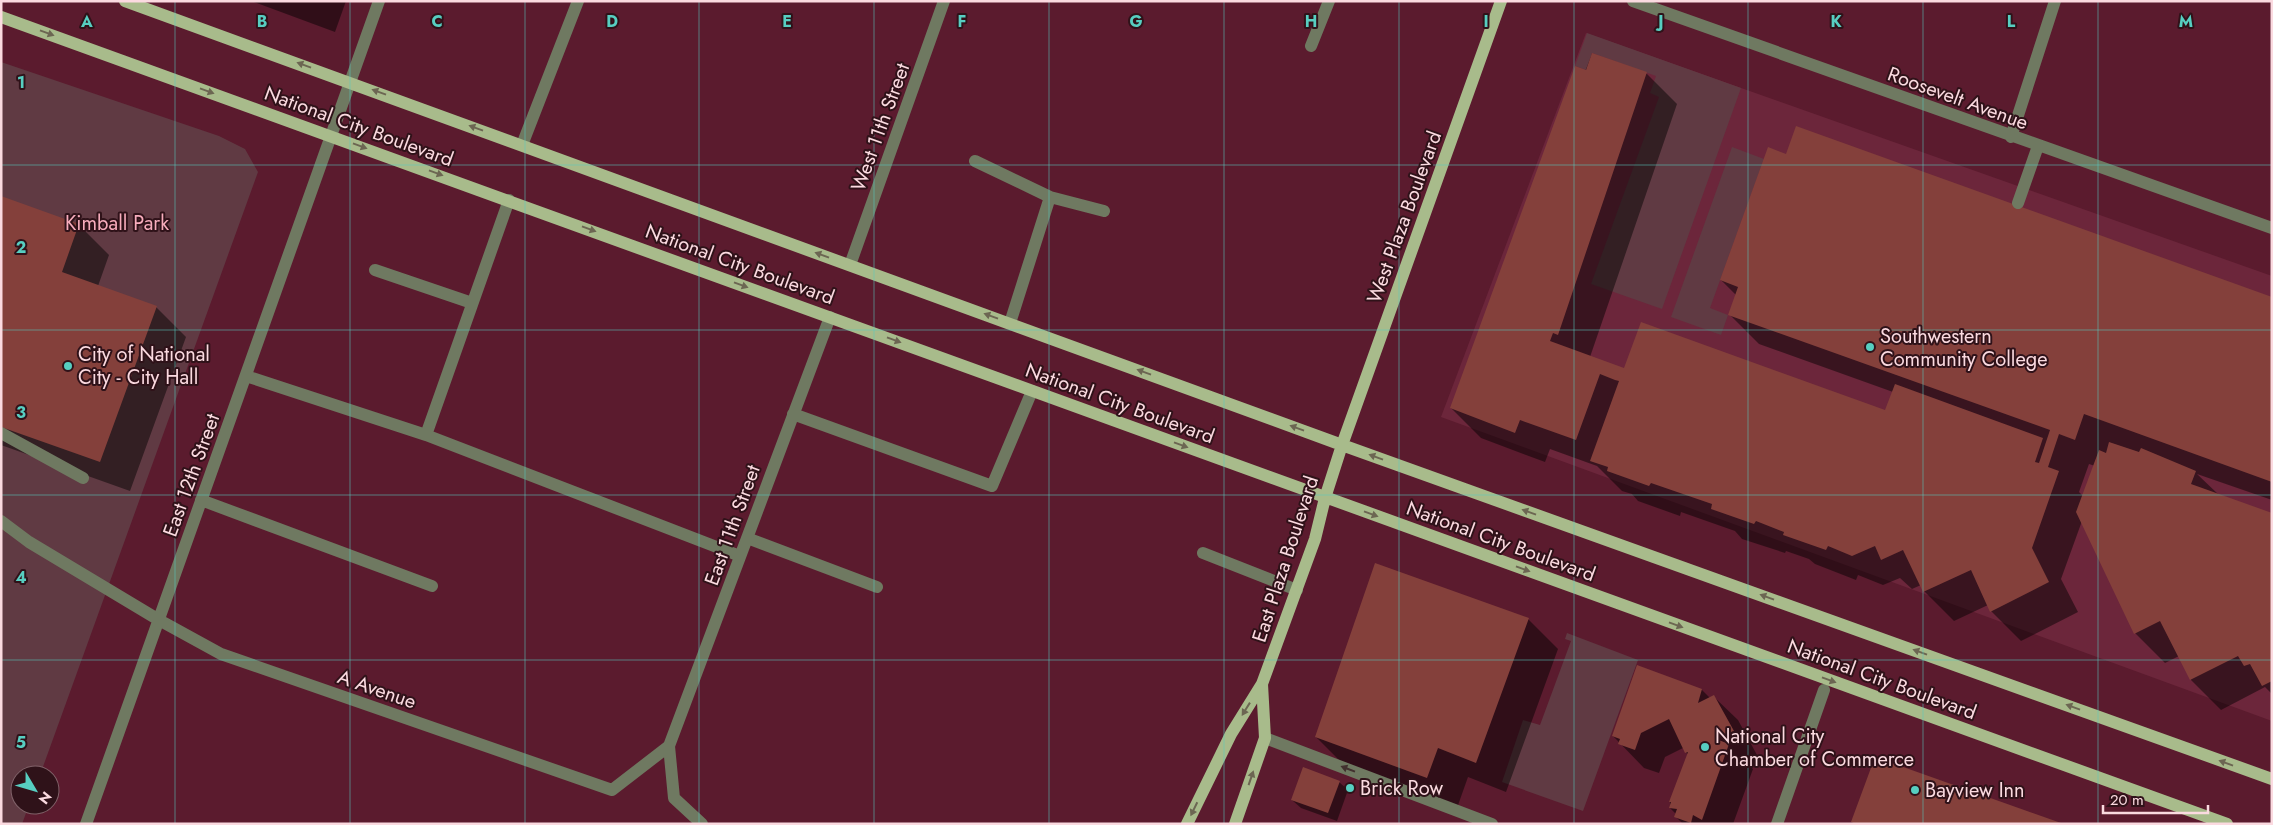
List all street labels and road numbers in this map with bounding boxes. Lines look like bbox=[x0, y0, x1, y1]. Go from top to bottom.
street label: West 11th Street bbox=[844, 59, 917, 195]
street label: Roosevelt Avenue bbox=[1884, 60, 2032, 137]
street label: National City Boulevard bbox=[260, 79, 457, 174]
street label: West Plaza Boulevard bbox=[1360, 127, 1449, 307]
street label: National City Boulevard bbox=[641, 217, 838, 312]
street label: National City Boulevard bbox=[1021, 356, 1218, 451]
street label: East 12th Street bbox=[156, 409, 227, 541]
street label: East 11th Street bbox=[697, 461, 768, 590]
street label: East Plaza Boulevard bbox=[1245, 472, 1326, 646]
street label: National City Boulevard bbox=[1402, 494, 1599, 589]
street label: National City Boulevard bbox=[1783, 632, 1980, 727]
street label: A Avenue bbox=[334, 662, 420, 716]

